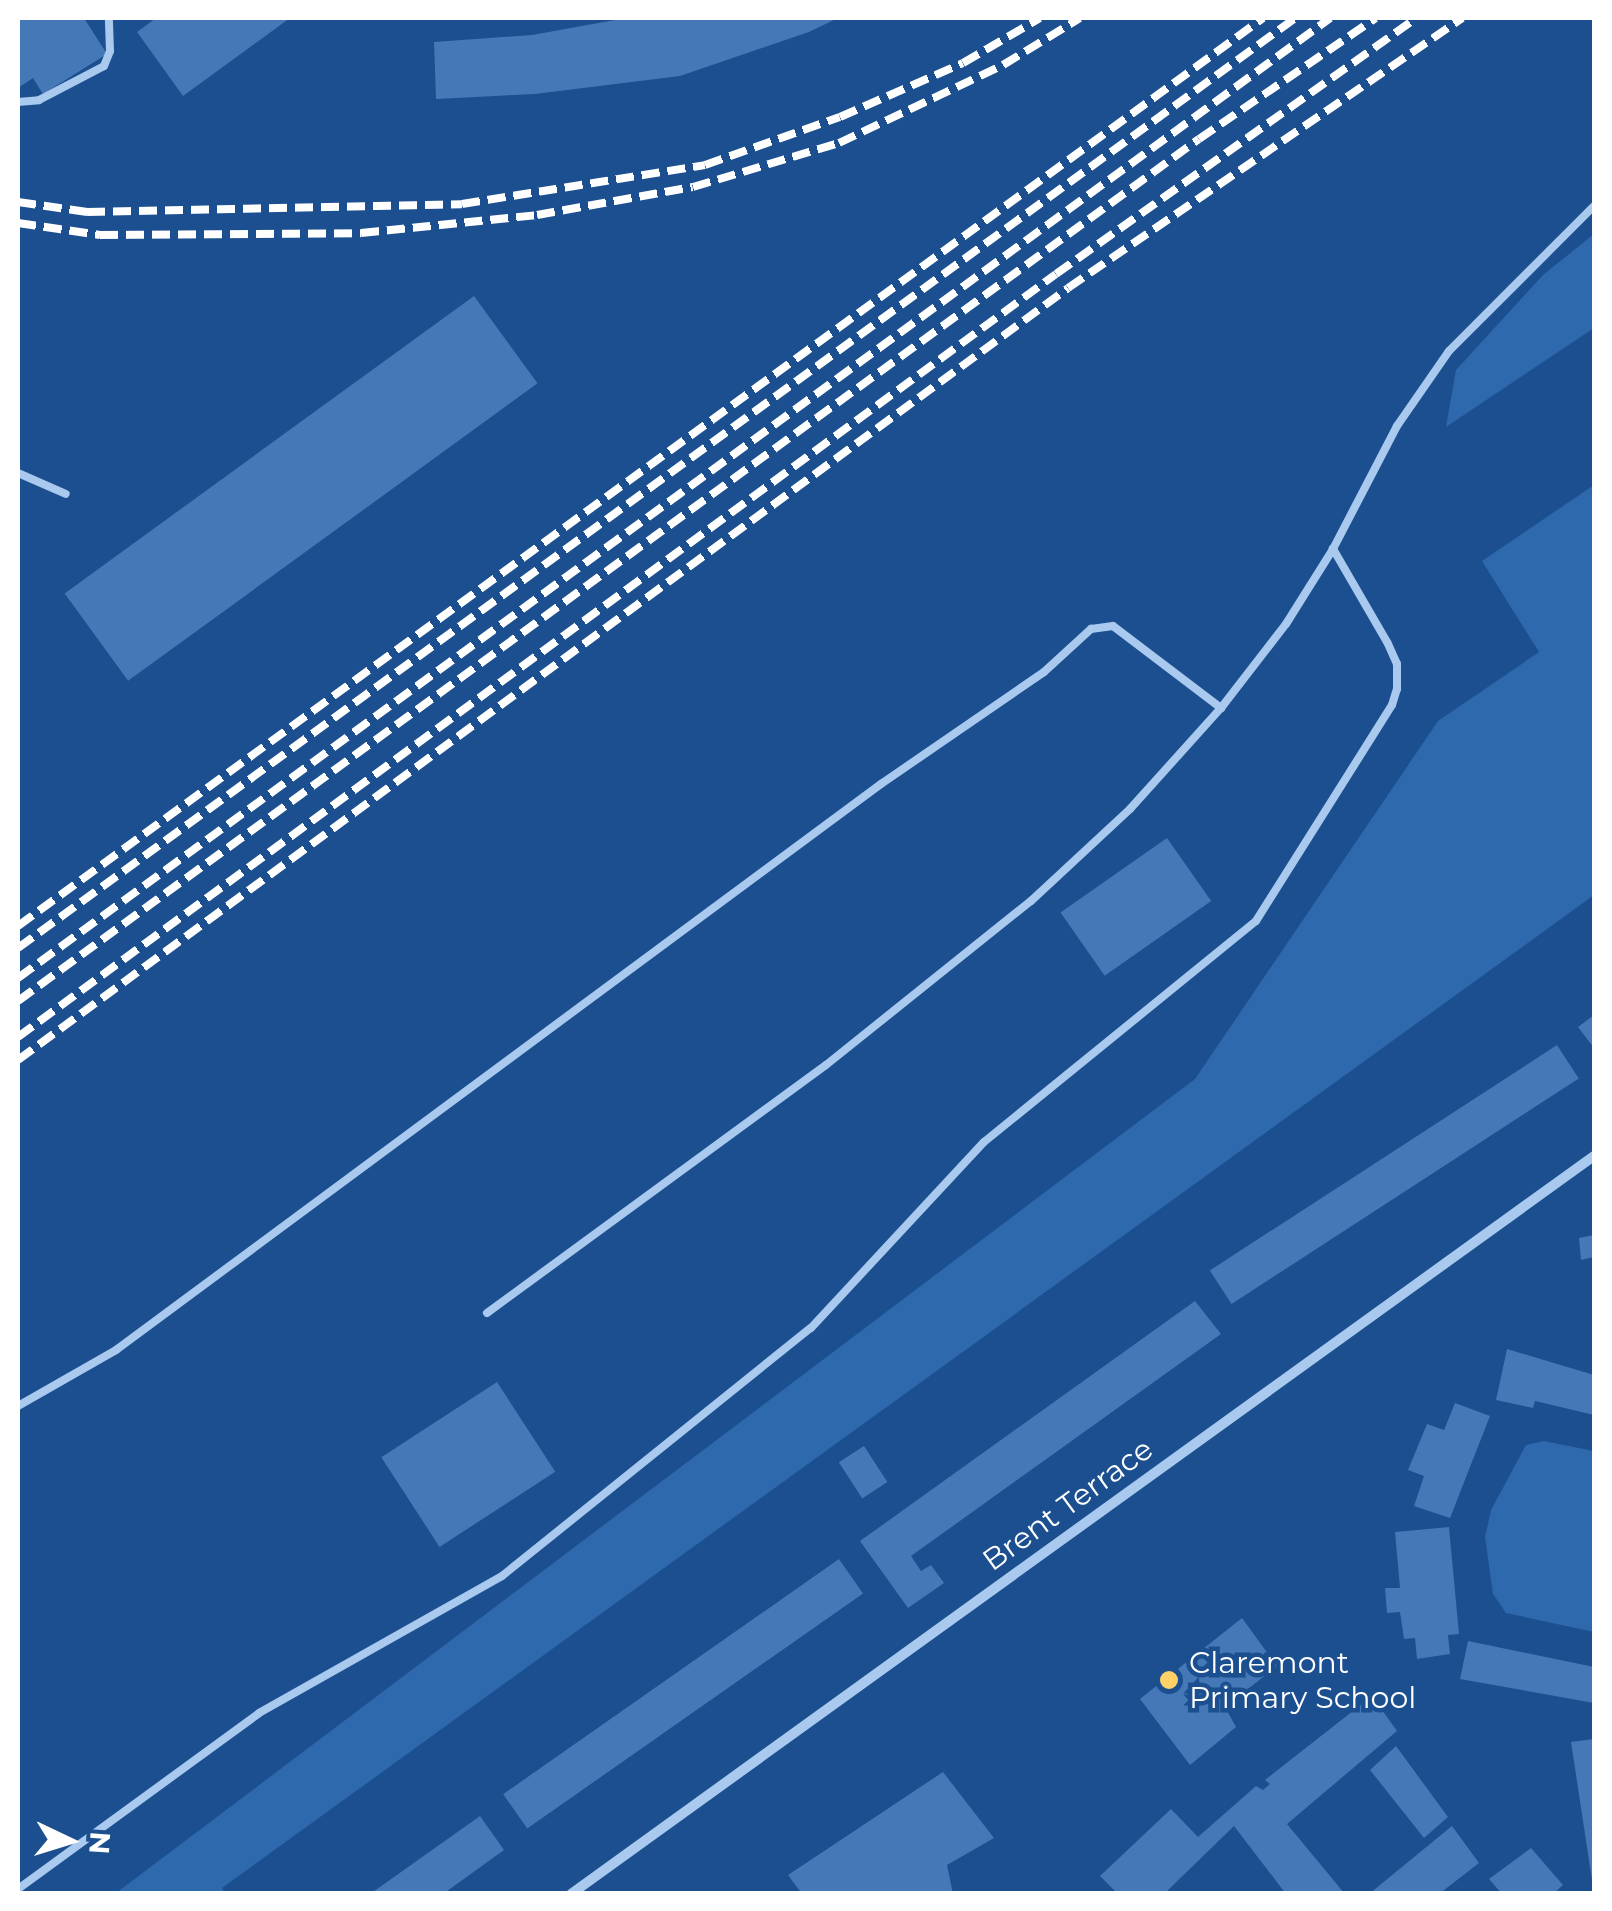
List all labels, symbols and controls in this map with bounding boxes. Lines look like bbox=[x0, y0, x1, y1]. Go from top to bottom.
street label: Brent Terrace bbox=[976, 1431, 1160, 1579]
place label: Claremont Primary School bbox=[1189, 1645, 1416, 1716]
marker: Claremont Primary School bbox=[1158, 1669, 1180, 1691]
north arrow bbox=[20, 1791, 120, 1891]
text: N bbox=[82, 1831, 118, 1856]

